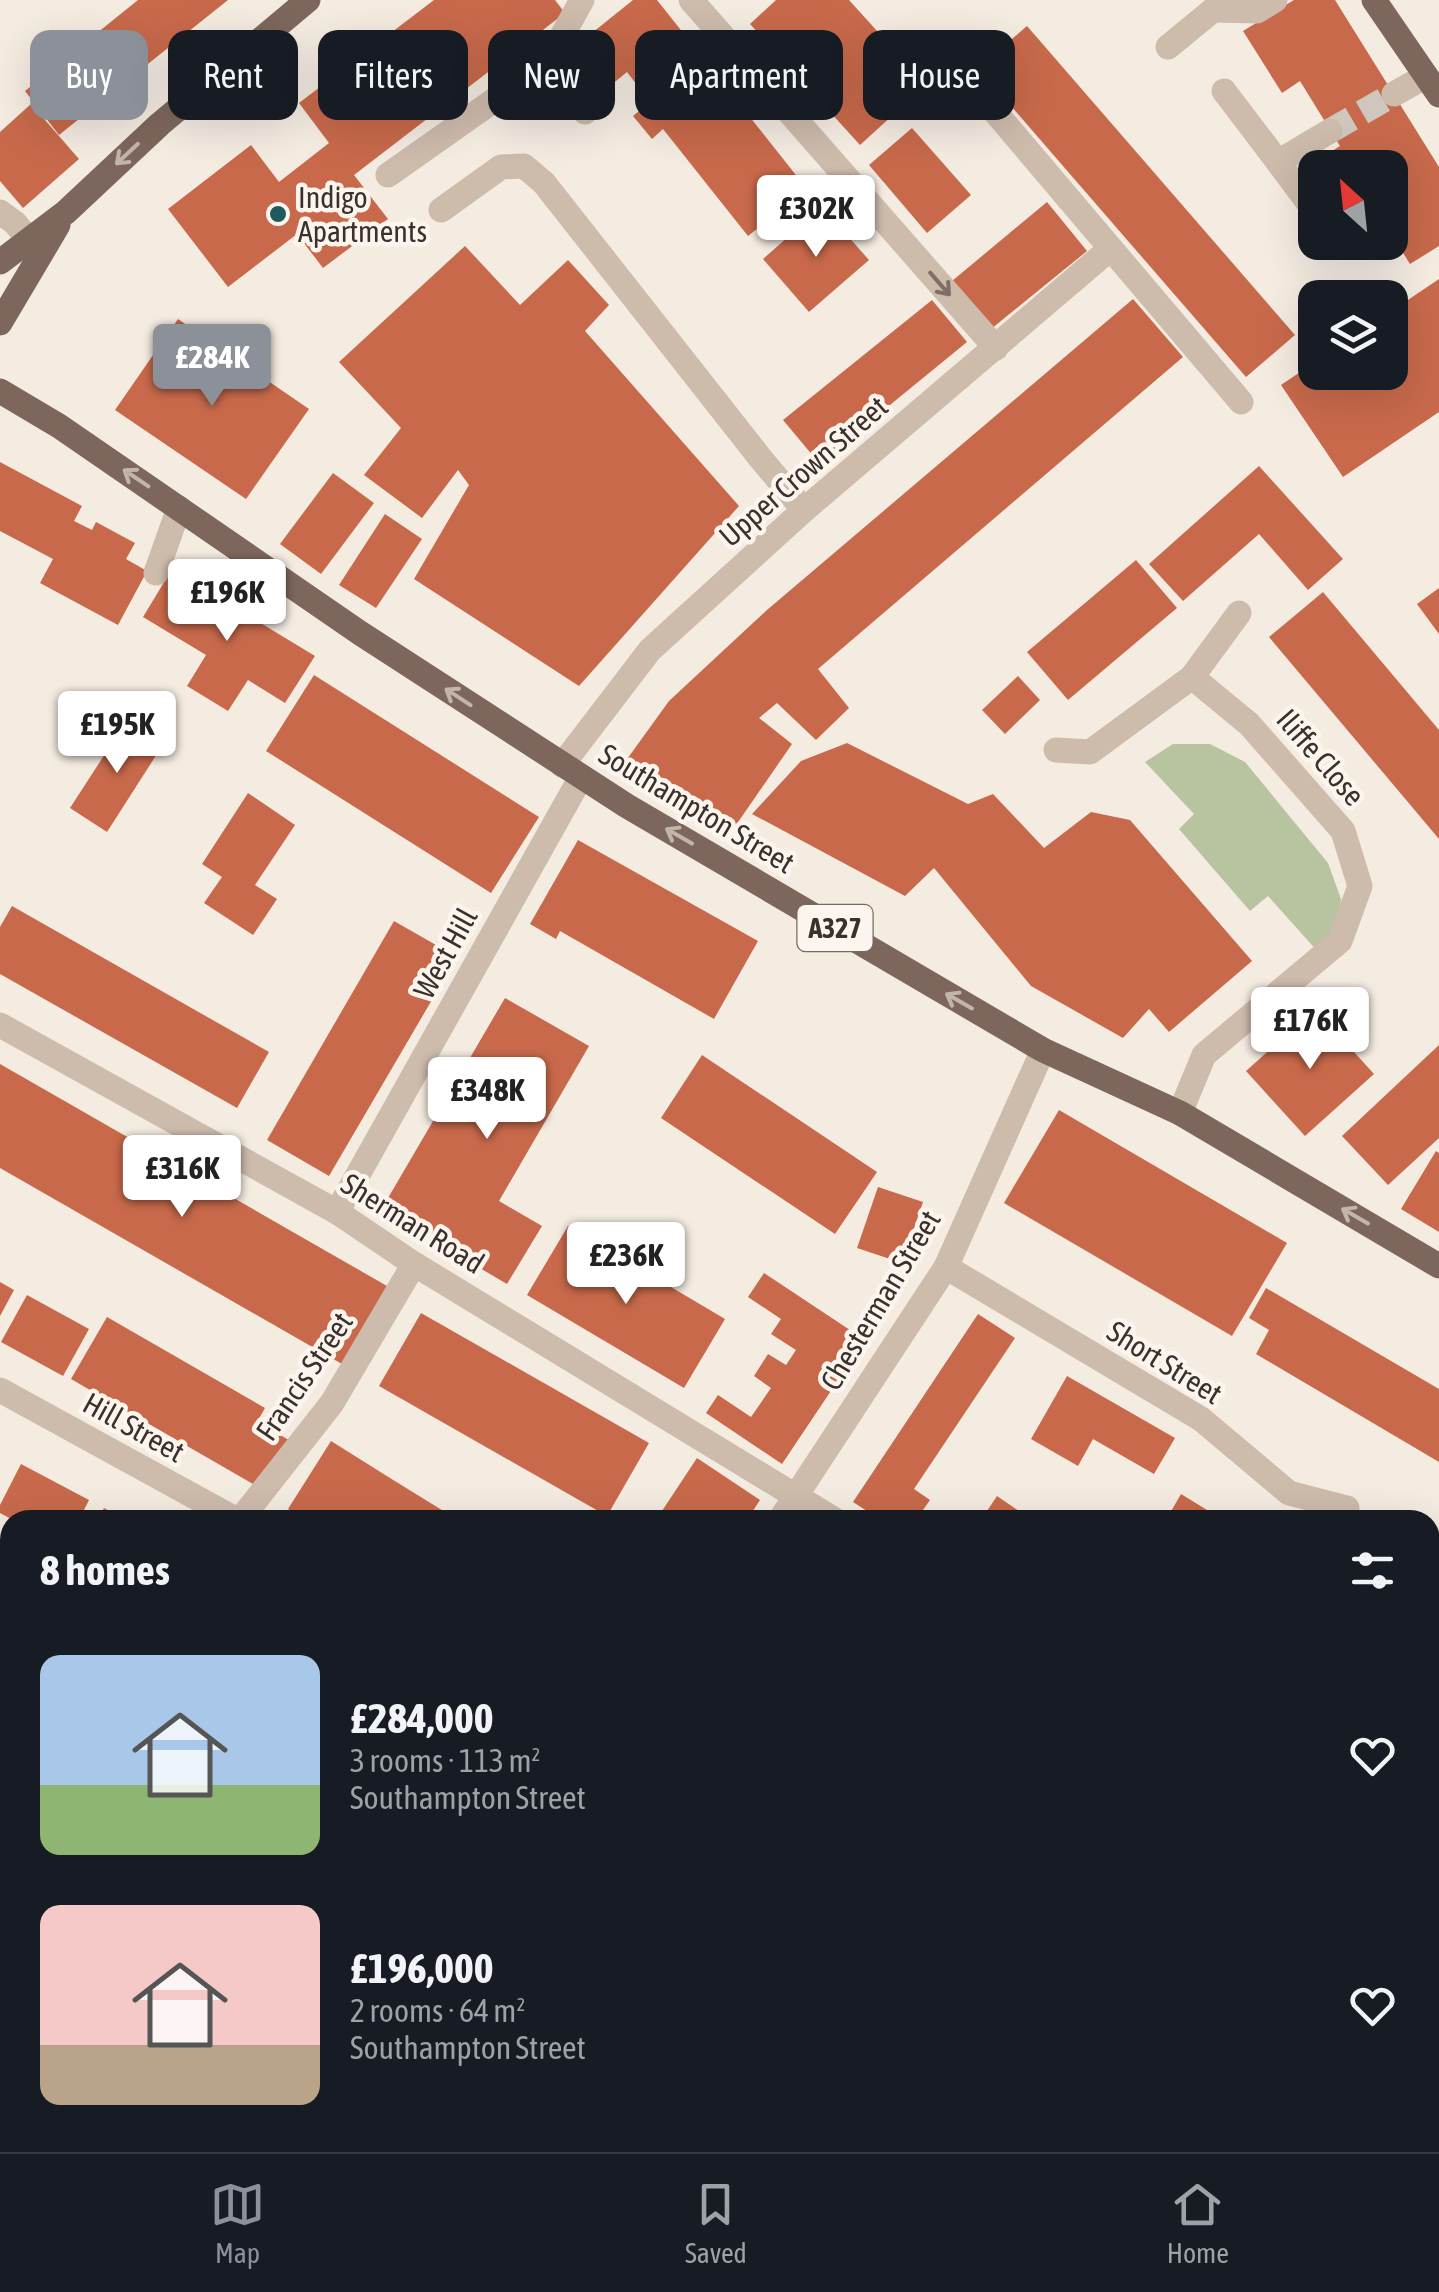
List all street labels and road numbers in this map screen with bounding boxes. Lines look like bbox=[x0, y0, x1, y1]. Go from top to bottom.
street label: Upper Crown Street bbox=[712, 389, 894, 553]
street label: Iliffe Close bbox=[1270, 702, 1372, 812]
street label: Southampton Street bbox=[593, 736, 801, 880]
street label: West Hill bbox=[406, 902, 484, 1004]
road number: A327 bbox=[798, 905, 872, 951]
street label: Sherman Road bbox=[336, 1166, 490, 1280]
street label: Chesterman Street bbox=[813, 1204, 947, 1396]
street label: Francis Street bbox=[249, 1306, 359, 1446]
street label: Short Street bbox=[1102, 1314, 1228, 1410]
street label: Hill Street bbox=[78, 1385, 190, 1469]

